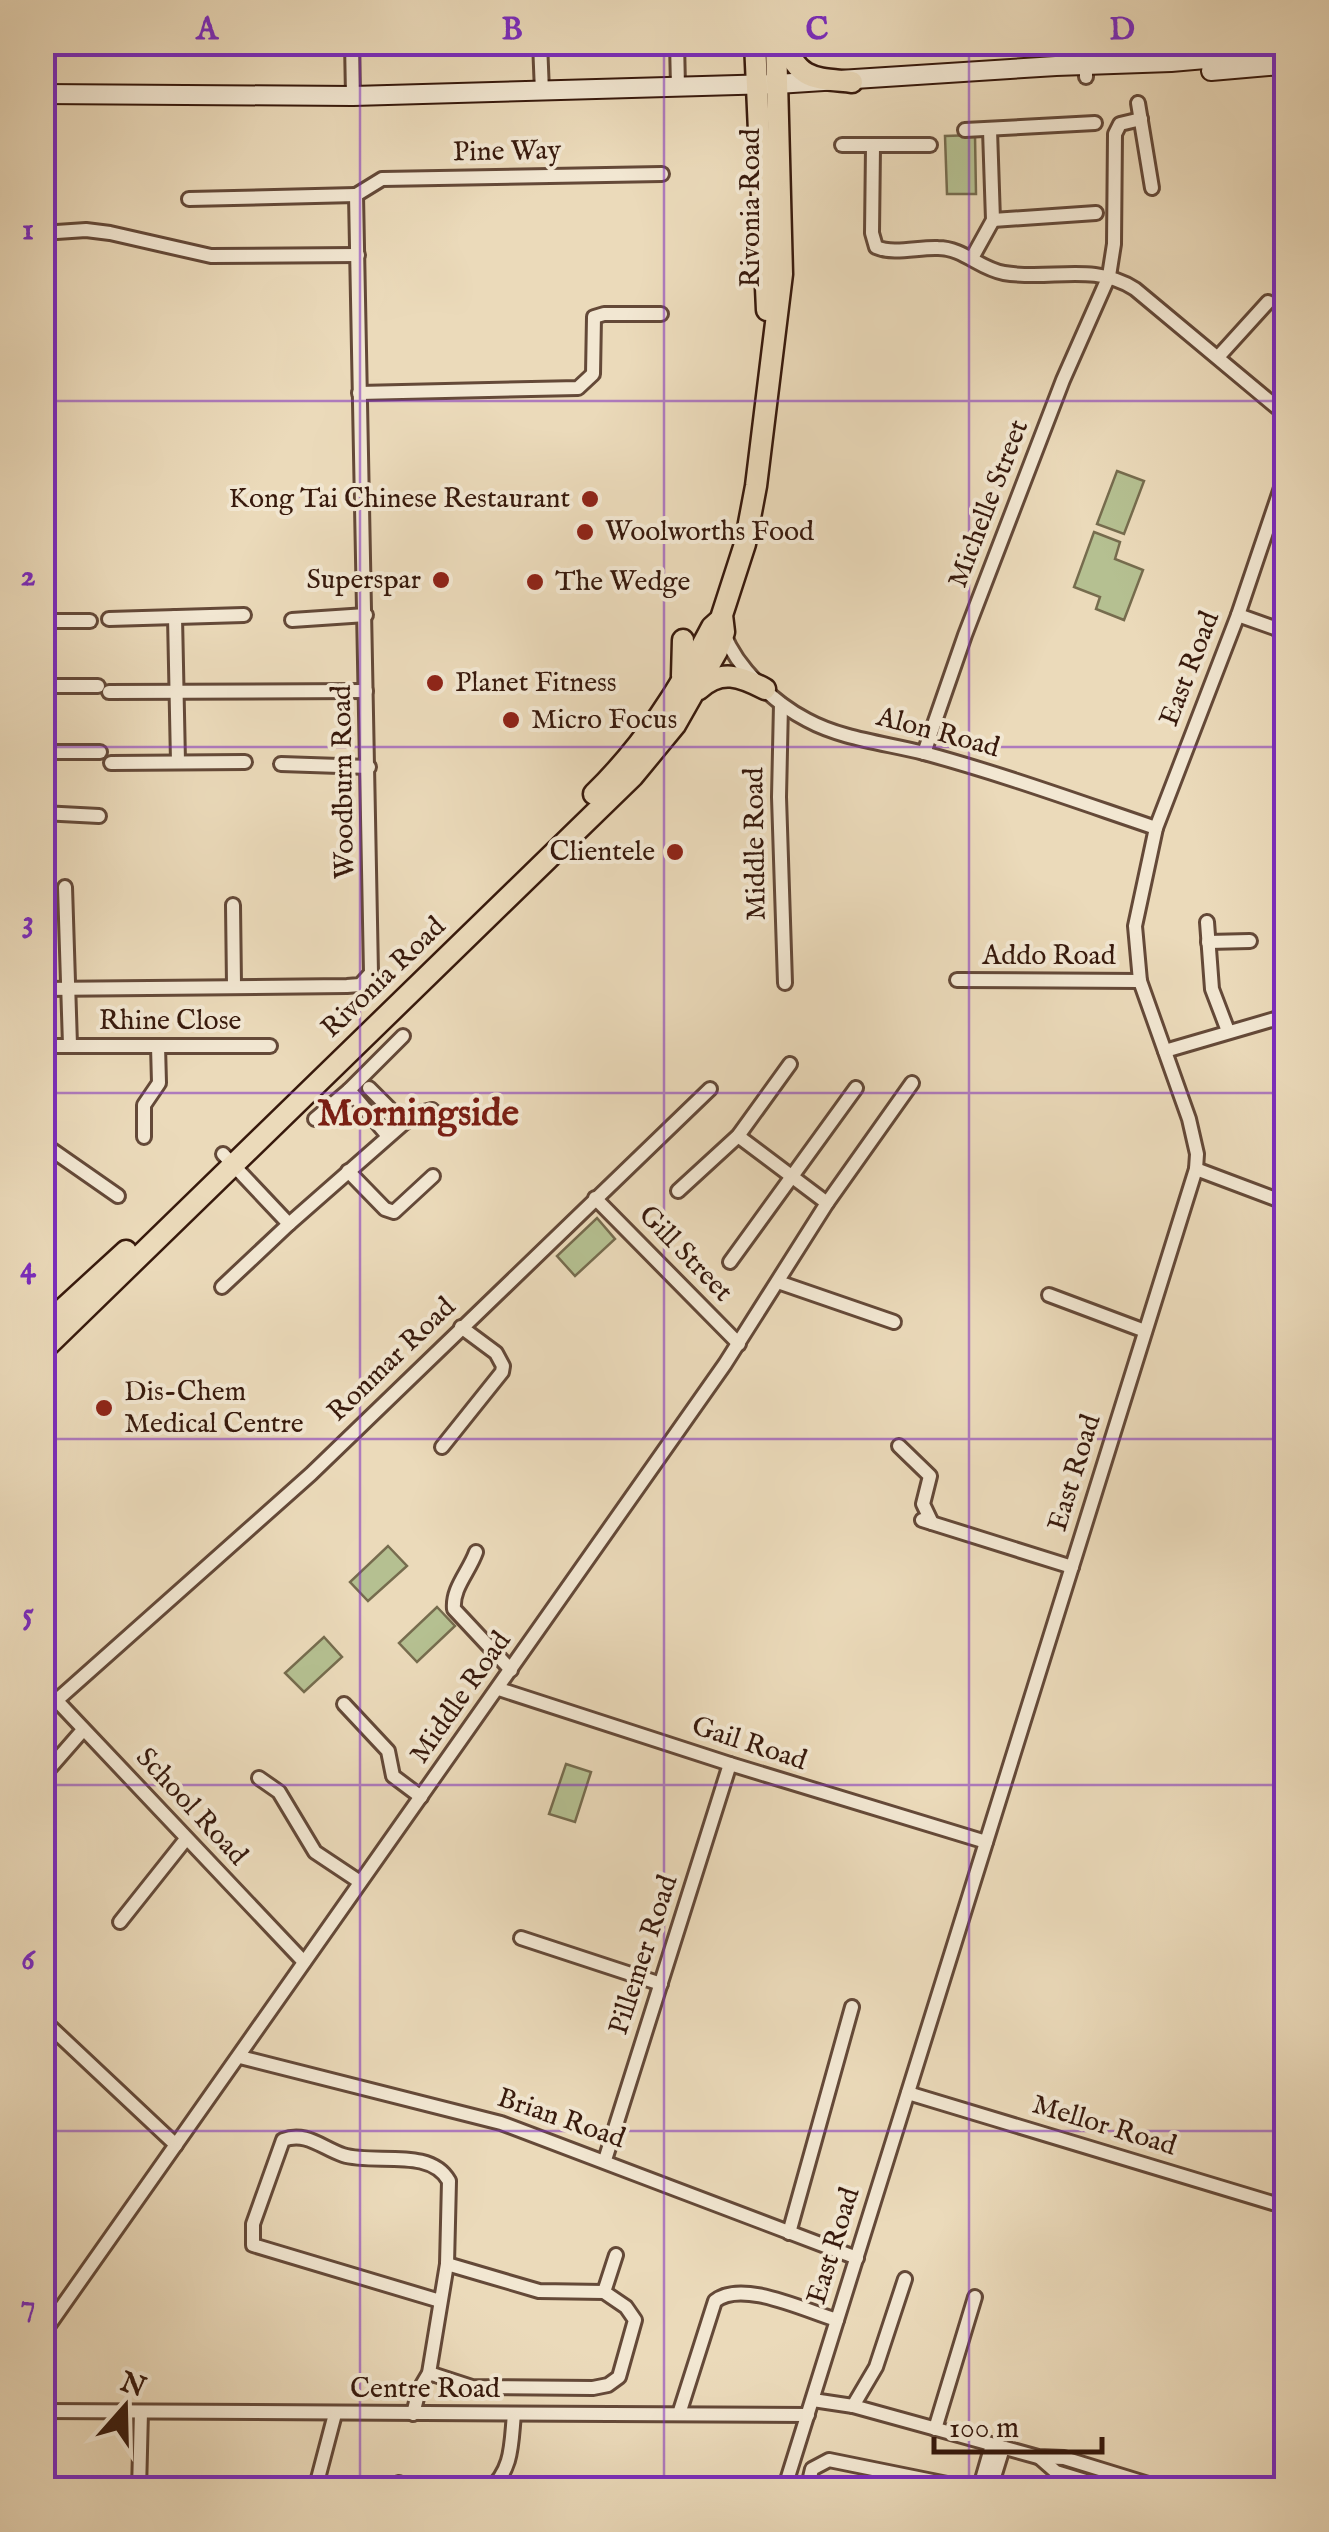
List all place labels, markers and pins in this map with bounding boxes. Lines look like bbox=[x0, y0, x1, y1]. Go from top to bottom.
place label: Kong Tai Chinese Restaurant bbox=[229, 482, 570, 517]
marker: Kong Tai Chinese Restaurant bbox=[579, 488, 601, 510]
place label: Woolworths Food bbox=[605, 515, 814, 550]
marker: Woolworths Food bbox=[574, 521, 596, 543]
place label: Superspar bbox=[306, 563, 421, 598]
place label: The Wedge bbox=[555, 565, 691, 600]
marker: Superspar bbox=[430, 569, 452, 591]
marker: The Wedge bbox=[524, 571, 546, 593]
place label: Planet Fitness bbox=[455, 666, 617, 701]
marker: Planet Fitness bbox=[424, 672, 446, 694]
place label: Micro Focus bbox=[531, 703, 677, 738]
marker: Micro Focus bbox=[500, 709, 522, 731]
place label: Clientele bbox=[549, 835, 655, 870]
marker: Clientele bbox=[664, 841, 686, 863]
place label: Dis-Chem Medical Centre bbox=[124, 1375, 304, 1442]
marker: Dis-Chem Medical Centre bbox=[93, 1397, 115, 1419]

